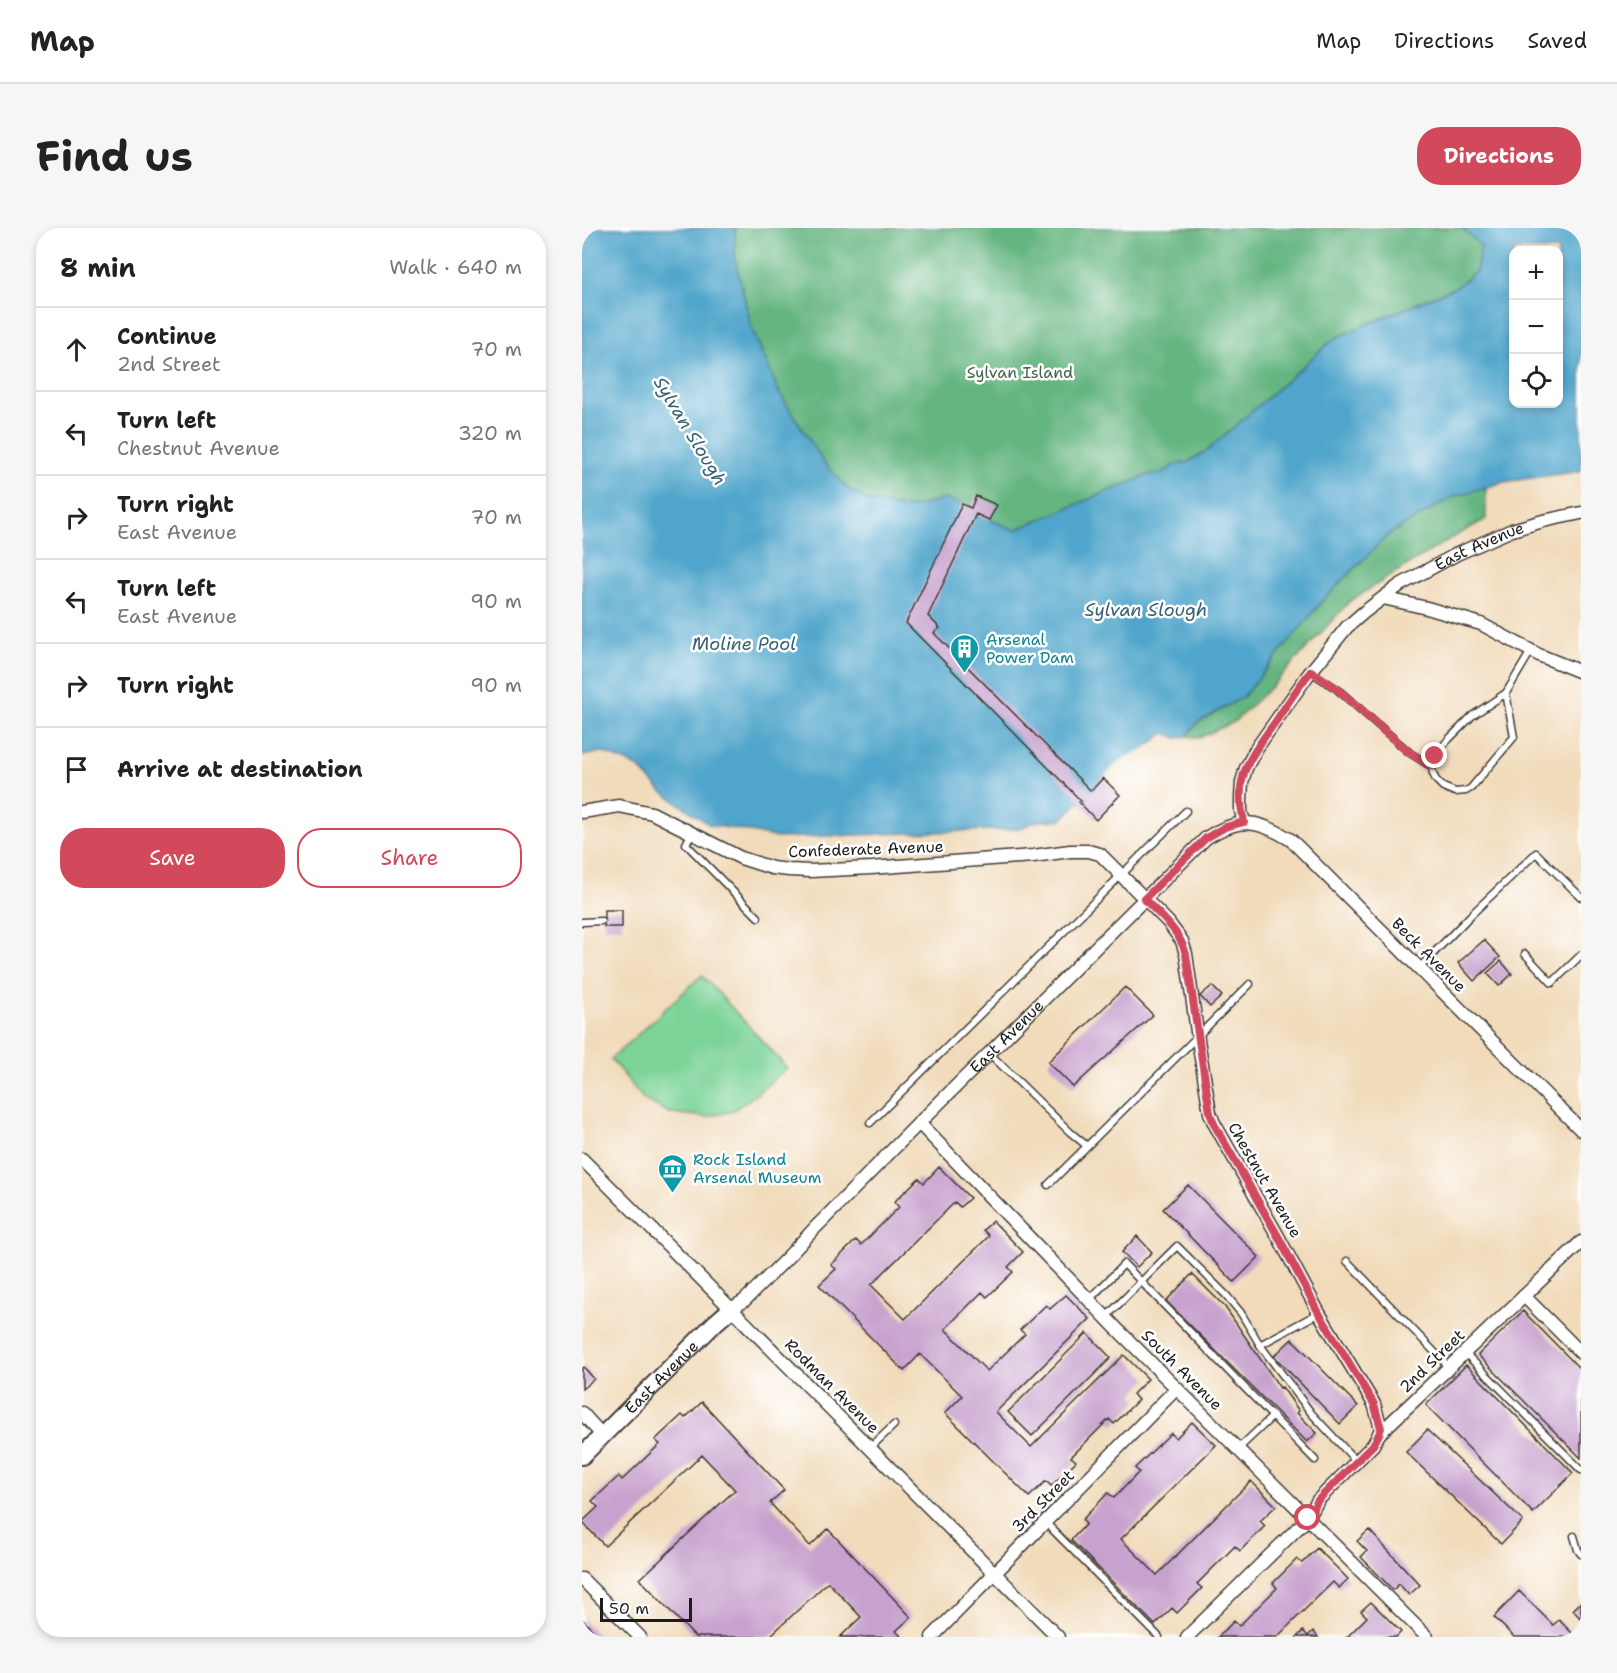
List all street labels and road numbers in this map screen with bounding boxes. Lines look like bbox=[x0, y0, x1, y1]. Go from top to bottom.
street label: East Avenue bbox=[1431, 517, 1526, 575]
street label: Confederate Avenue bbox=[788, 836, 944, 862]
street label: Beck Avenue bbox=[1387, 913, 1471, 997]
street label: East Avenue bbox=[965, 995, 1048, 1078]
street label: Chestnut Avenue bbox=[1223, 1118, 1307, 1242]
street label: South Avenue bbox=[1137, 1325, 1227, 1415]
street label: 2nd Street bbox=[1395, 1325, 1469, 1397]
street label: Rodman Avenue bbox=[780, 1334, 884, 1438]
street label: East Avenue bbox=[620, 1335, 703, 1418]
street label: 3rd Street bbox=[1007, 1465, 1079, 1537]

